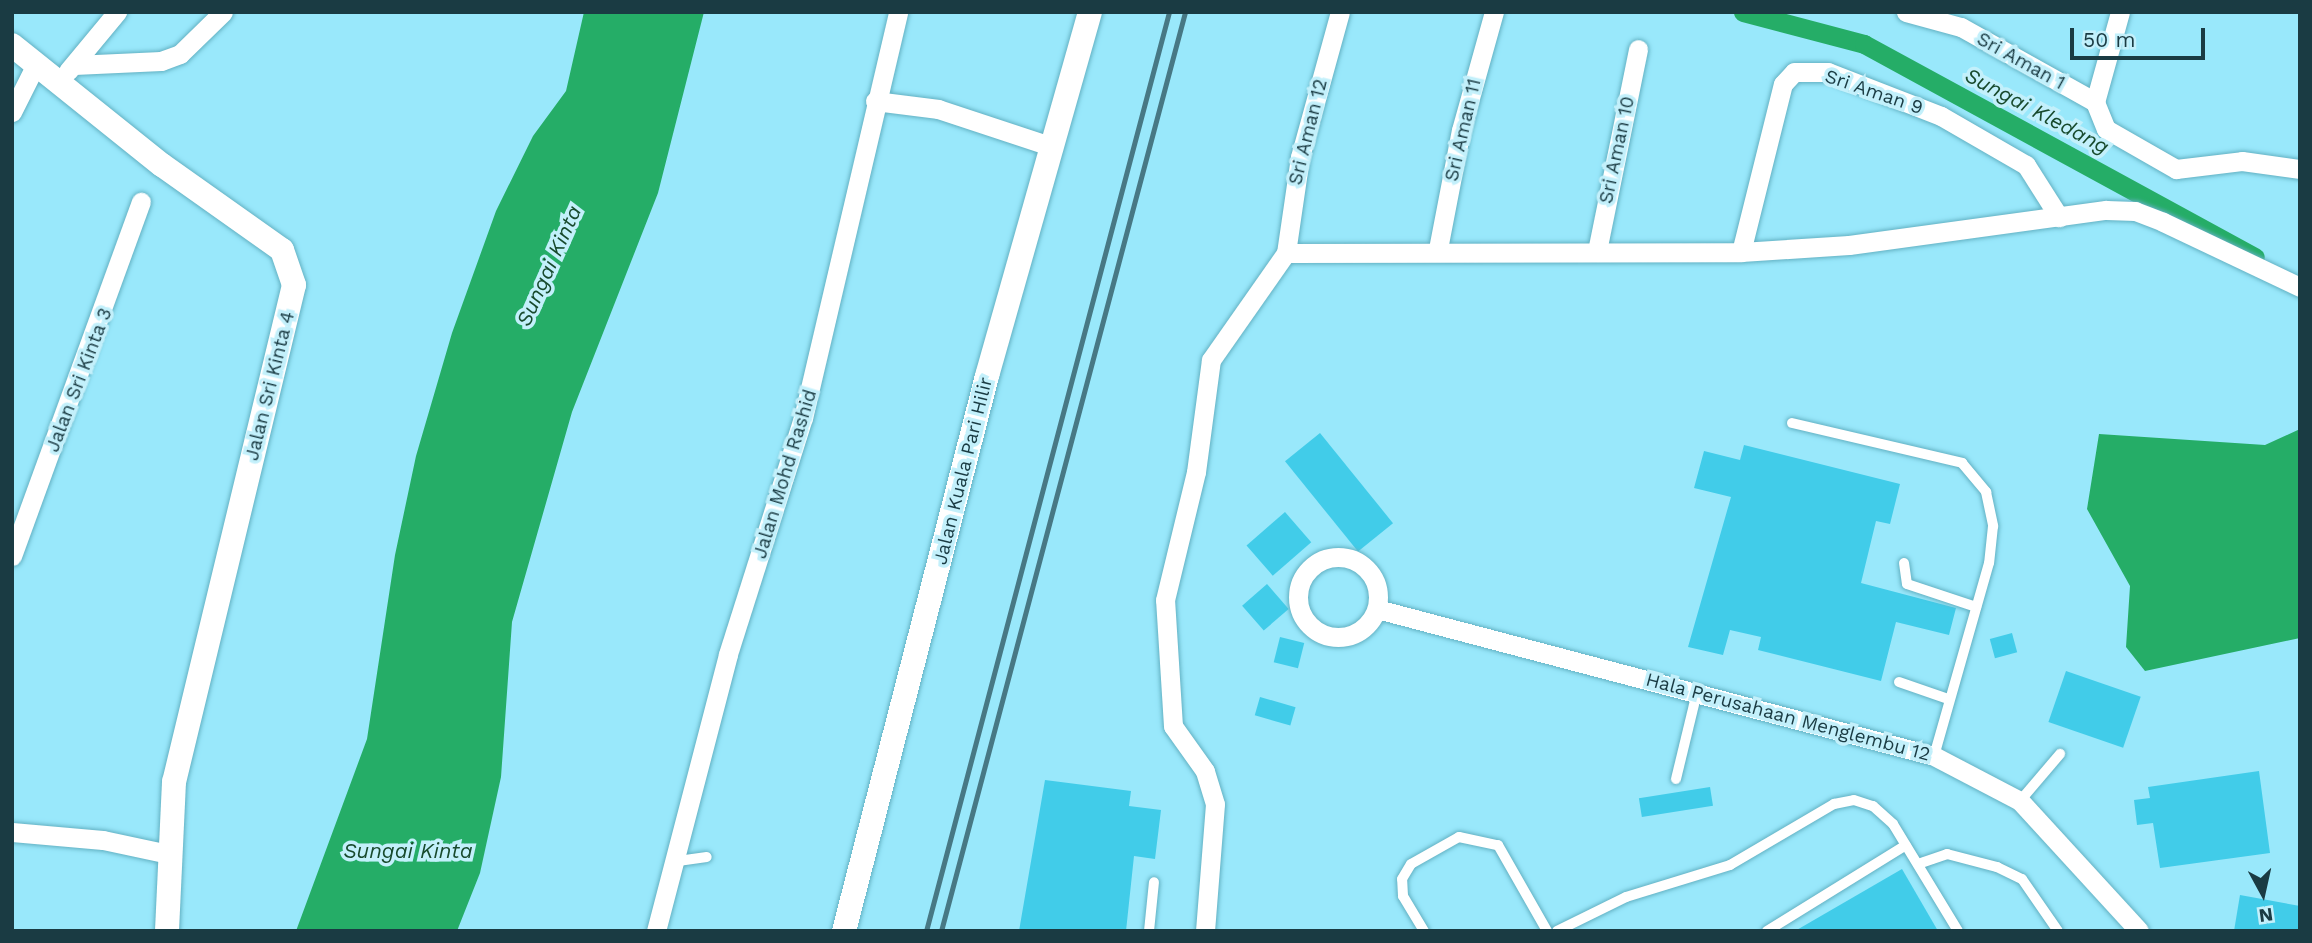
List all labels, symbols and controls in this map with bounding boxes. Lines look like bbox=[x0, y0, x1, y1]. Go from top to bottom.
scale bar bbox=[2074, 14, 2209, 58]
street label: Sri Aman 1 bbox=[1972, 27, 2070, 95]
text: 50 m bbox=[2083, 27, 2135, 52]
water label: Sungai Kledang bbox=[1961, 62, 2113, 160]
street label: Sri Aman 9 bbox=[1822, 64, 1926, 120]
street label: Sri Aman 12 bbox=[1284, 76, 1332, 188]
street label: Sri Aman 11 bbox=[1440, 76, 1486, 184]
street label: Sri Aman 10 bbox=[1594, 94, 1640, 206]
water label: Sungai Kinta bbox=[511, 202, 587, 330]
street label: Jalan Sri Kinta 3 bbox=[41, 305, 117, 455]
street label: Jalan Sri Kinta 4 bbox=[240, 309, 300, 463]
street label: Jalan Kuala Pari Hilir bbox=[929, 375, 997, 567]
street label: Jalan Mohd Rashid bbox=[748, 387, 822, 561]
street label: Hala Perusahaan Menglembu 12 bbox=[1643, 668, 1933, 766]
water label: Sungai Kinta bbox=[343, 838, 473, 864]
north arrow bbox=[2228, 859, 2298, 929]
text: N bbox=[2257, 903, 2275, 928]

